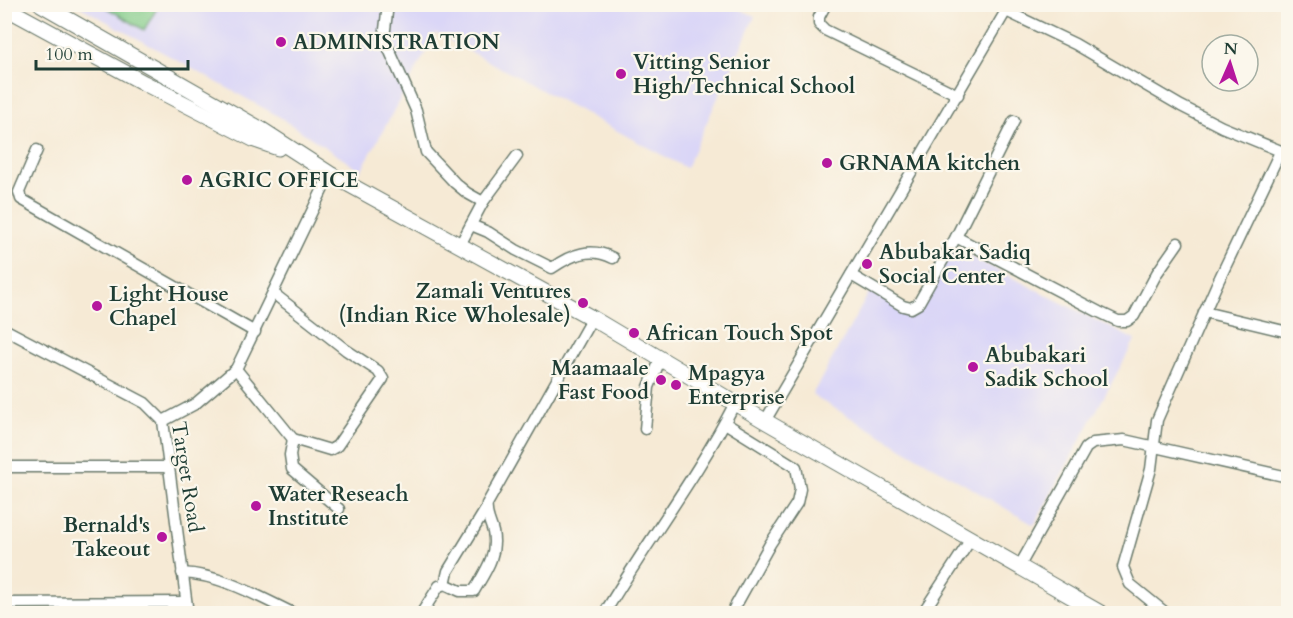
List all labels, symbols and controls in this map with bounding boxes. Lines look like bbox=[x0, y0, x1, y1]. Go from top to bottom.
place label: ADMINISTRATION bbox=[293, 28, 500, 57]
scale bar bbox=[36, 33, 188, 71]
north arrow bbox=[1200, 33, 1260, 93]
marker: ADMINISTRATION bbox=[274, 35, 288, 49]
text: N bbox=[1223, 38, 1238, 60]
text: 100 m bbox=[45, 42, 93, 67]
place label: Vitting Senior High/Technical School bbox=[633, 48, 855, 101]
marker: Vitting Senior High/Technical School bbox=[614, 67, 628, 81]
place label: GRNAMA kitchen bbox=[839, 149, 1021, 178]
marker: GRNAMA kitchen bbox=[820, 156, 834, 170]
place label: AGRIC OFFICE bbox=[199, 166, 359, 195]
marker: AGRIC OFFICE bbox=[180, 173, 194, 187]
place label: Abubakar Sadiq Social Center bbox=[879, 238, 1031, 291]
marker: Abubakar Sadiq Social Center bbox=[860, 257, 874, 271]
place label: Zamali Ventures (Indian Rice Wholesale) bbox=[339, 277, 571, 330]
place label: Light House Chapel bbox=[109, 280, 229, 333]
marker: Zamali Ventures (Indian Rice Wholesale) bbox=[576, 296, 590, 310]
marker: Light House Chapel bbox=[90, 299, 104, 313]
place label: African Touch Spot bbox=[646, 319, 833, 348]
marker: African Touch Spot bbox=[627, 326, 641, 340]
place label: Abubakari Sadik School bbox=[985, 341, 1108, 394]
place label: Maamaale Fast Food bbox=[551, 354, 649, 407]
place label: Mpagya Enterprise bbox=[688, 359, 785, 412]
marker: Abubakari Sadik School bbox=[966, 360, 980, 374]
marker: Maamaale Fast Food bbox=[654, 373, 668, 387]
marker: Mpagya Enterprise bbox=[669, 378, 683, 392]
street label: Target Road bbox=[164, 419, 210, 535]
place label: Water Reseach Institute bbox=[267, 480, 408, 533]
marker: Water Reseach Institute bbox=[249, 499, 263, 513]
place label: Bernald's Takeout bbox=[63, 511, 151, 564]
marker: Bernald's Takeout bbox=[155, 530, 169, 544]

